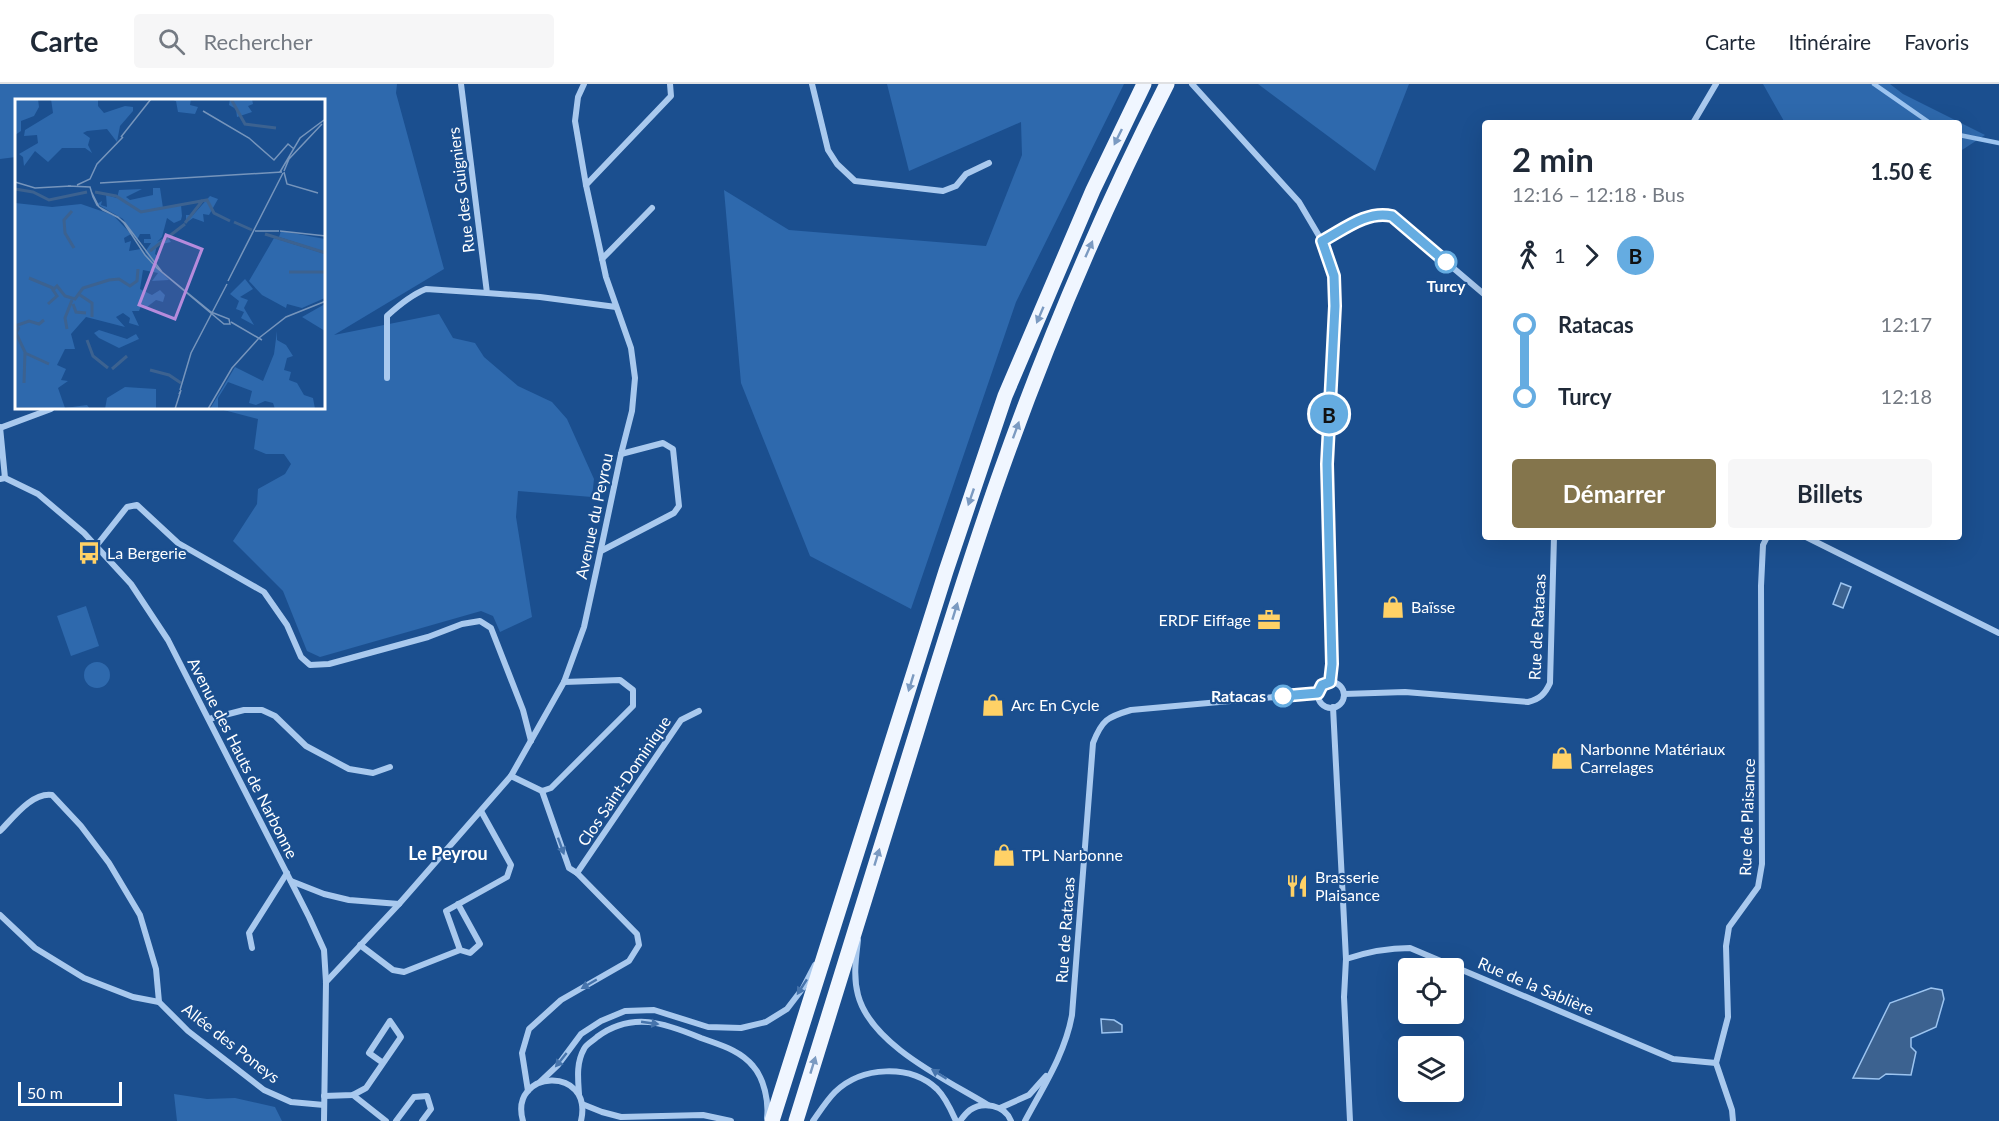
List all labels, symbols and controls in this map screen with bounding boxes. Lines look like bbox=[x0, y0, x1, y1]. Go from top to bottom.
search box bbox=[134, 14, 554, 68]
text: Carte bbox=[30, 24, 98, 58]
icon: search bbox=[155, 25, 188, 58]
text: Rechercher bbox=[203, 28, 312, 55]
text: Carte bbox=[1705, 29, 1756, 54]
text: Itinéraire bbox=[1789, 29, 1871, 54]
text: Favoris bbox=[1904, 29, 1969, 54]
inset map bbox=[15, 99, 326, 410]
street label: Rue des Guigniers bbox=[443, 126, 478, 254]
one-way arrow bbox=[1114, 128, 1123, 145]
text: 2 min bbox=[1512, 139, 1594, 179]
text: 1.50 € bbox=[1870, 158, 1932, 185]
text: 12:16 – 12:18 · Bus bbox=[1512, 182, 1685, 206]
icon: walk bbox=[1512, 239, 1545, 272]
icon: forward bbox=[1575, 239, 1608, 272]
one-way arrow bbox=[1084, 240, 1094, 258]
text: 1 bbox=[1554, 243, 1566, 267]
text: B bbox=[1629, 243, 1642, 268]
marker: Turcy bbox=[1435, 251, 1457, 273]
place label: Turcy bbox=[1426, 276, 1466, 295]
one-way arrow bbox=[1035, 306, 1044, 324]
text: Ratacas bbox=[1558, 311, 1634, 338]
text: 12:17 bbox=[1881, 312, 1932, 336]
text: Turcy bbox=[1558, 383, 1612, 410]
text: 12:18 bbox=[1881, 384, 1932, 408]
line badge: B bbox=[1310, 394, 1348, 434]
text: B bbox=[1322, 402, 1336, 427]
one-way arrow bbox=[1011, 421, 1021, 439]
street label: Avenue du Peyrou bbox=[571, 451, 616, 581]
button: Démarrer bbox=[1512, 459, 1716, 528]
button: Billets bbox=[1728, 459, 1932, 528]
one-way arrow bbox=[965, 488, 975, 506]
bus stop icon: La Bergerie bbox=[76, 540, 102, 566]
place label: La Bergerie bbox=[107, 543, 186, 562]
street label: Rue de Ratacas bbox=[1524, 573, 1549, 681]
shop icon: Baïsse bbox=[1380, 594, 1406, 620]
place label: Baïsse bbox=[1411, 597, 1455, 616]
one-way arrow bbox=[951, 602, 960, 620]
office icon: ERDF Eiffage bbox=[1256, 607, 1282, 633]
place label: ERDF Eiffage bbox=[1159, 610, 1251, 629]
street label: Avenue des Hauts de Narbonne bbox=[184, 654, 302, 861]
one-way arrow bbox=[905, 674, 915, 692]
marker: Ratacas bbox=[1272, 685, 1294, 707]
place label: Ratacas bbox=[1211, 686, 1266, 705]
shop icon: Arc En Cycle bbox=[980, 692, 1006, 718]
place label: Arc En Cycle bbox=[1011, 695, 1099, 714]
street label: Clos Saint-Dominique bbox=[573, 712, 674, 849]
place label: Narbonne Matériaux Carrelages bbox=[1580, 739, 1725, 776]
shop icon: Narbonne Matériaux Carrelages bbox=[1549, 745, 1575, 771]
street label: Rue de Plaisance bbox=[1735, 758, 1758, 876]
one-way arrow bbox=[557, 837, 567, 855]
district label: Le Peyrou bbox=[408, 842, 488, 864]
shop icon: TPL Narbonne bbox=[991, 842, 1017, 868]
place label: TPL Narbonne bbox=[1022, 845, 1123, 864]
one-way arrow bbox=[873, 848, 883, 866]
place label: Brasserie Plaisance bbox=[1315, 867, 1380, 904]
restaurant icon: Brasserie Plaisance bbox=[1284, 873, 1310, 899]
street label: Rue de Ratacas bbox=[1051, 876, 1078, 984]
street label: Rue de la Sablière bbox=[1475, 953, 1597, 1019]
map controls bbox=[1398, 958, 1464, 1102]
button: locate bbox=[1398, 958, 1464, 1024]
one-way arrow bbox=[580, 979, 597, 989]
one-way arrow bbox=[797, 979, 808, 995]
street label: Allée des Poneys bbox=[179, 999, 284, 1087]
one-way arrow bbox=[641, 1018, 660, 1027]
button: layers bbox=[1398, 1036, 1464, 1102]
one-way arrow bbox=[554, 1052, 567, 1068]
one-way arrow bbox=[809, 1056, 818, 1074]
one-way arrow bbox=[931, 1069, 947, 1080]
scale bar bbox=[18, 1079, 122, 1106]
text: 50 m bbox=[27, 1083, 63, 1102]

